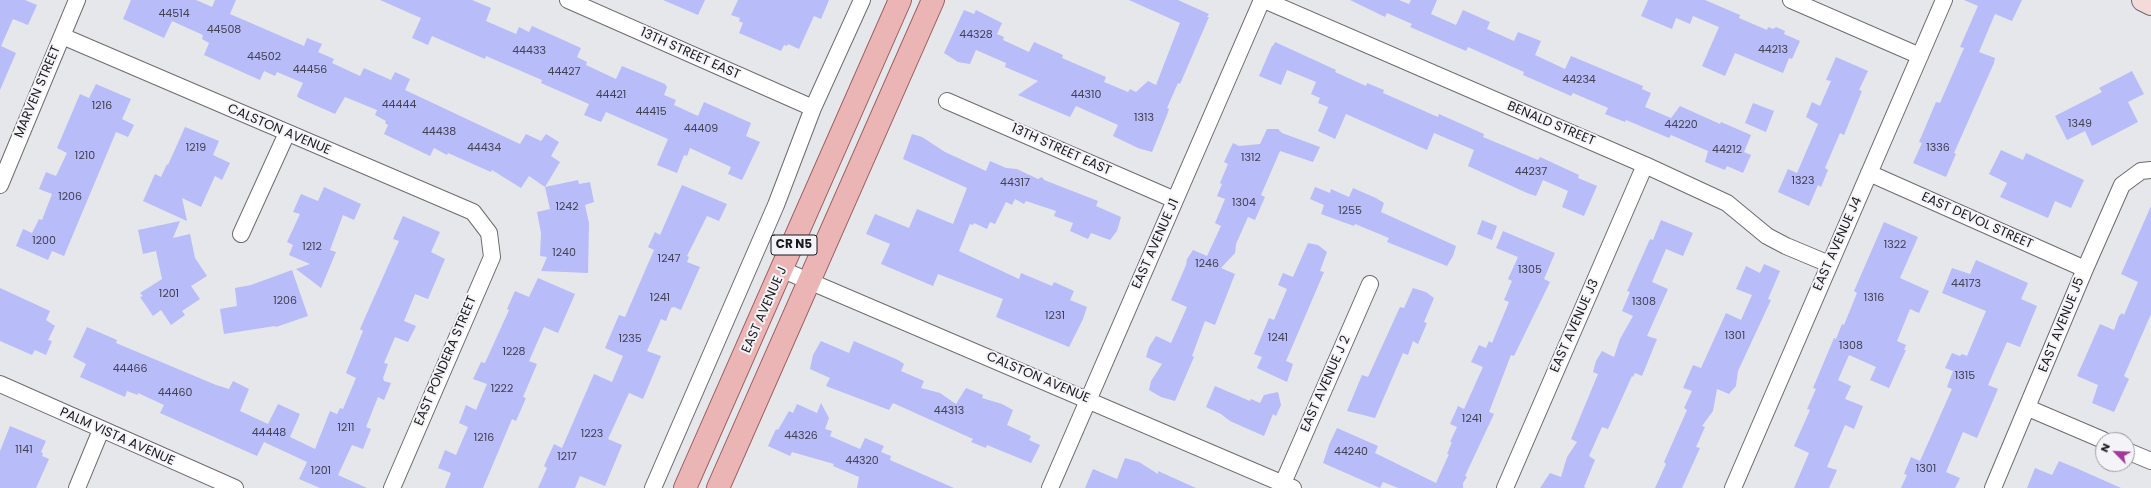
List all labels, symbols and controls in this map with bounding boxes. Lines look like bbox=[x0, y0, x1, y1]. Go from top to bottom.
house number: 44514 bbox=[158, 7, 190, 21]
house number: 44508 bbox=[207, 23, 241, 37]
street label: 13TH STREET EAST bbox=[638, 25, 742, 83]
house number: 44328 bbox=[959, 28, 993, 42]
street label: MARVEN STREET bbox=[12, 43, 64, 141]
house number: 44213 bbox=[1758, 43, 1788, 57]
house number: 44433 bbox=[512, 44, 546, 58]
house number: 44502 bbox=[247, 50, 281, 64]
house number: 44456 bbox=[293, 63, 327, 77]
house number: 44427 bbox=[547, 65, 581, 79]
house number: 44234 bbox=[1562, 73, 1596, 87]
house number: 44421 bbox=[596, 88, 626, 102]
house number: 44310 bbox=[1071, 88, 1101, 102]
house number: 44444 bbox=[382, 98, 416, 112]
house number: 1216 bbox=[92, 99, 112, 113]
street label: BENALD STREET bbox=[1505, 99, 1597, 149]
street label: CALSTON AVENUE bbox=[225, 101, 333, 159]
house number: 44415 bbox=[635, 105, 667, 119]
house number: 1313 bbox=[1134, 111, 1154, 125]
house number: 1349 bbox=[2068, 117, 2092, 131]
house number: 44220 bbox=[1664, 118, 1698, 132]
street label: 13TH STREET EAST bbox=[1009, 121, 1113, 179]
house number: 44409 bbox=[684, 122, 718, 136]
house number: 44438 bbox=[422, 125, 456, 139]
house number: 1219 bbox=[186, 141, 206, 155]
house number: 44434 bbox=[467, 141, 501, 155]
house number: 1336 bbox=[1926, 141, 1950, 155]
house number: 44212 bbox=[1712, 143, 1742, 157]
house number: 1210 bbox=[75, 149, 95, 163]
house number: 1312 bbox=[1241, 151, 1261, 165]
house number: 44237 bbox=[1515, 165, 1547, 179]
house number: 1323 bbox=[1792, 174, 1814, 188]
house number: 44317 bbox=[1000, 176, 1030, 190]
street label: EAST DEVOL STREET bbox=[1919, 189, 2035, 253]
house number: 1206 bbox=[58, 190, 82, 204]
street label: EAST AVENUE J4 bbox=[1810, 195, 1866, 293]
house number: 1304 bbox=[1232, 196, 1256, 210]
street label: EAST AVENUE J1 bbox=[1129, 197, 1183, 291]
house number: 1242 bbox=[555, 200, 579, 214]
house number: 1255 bbox=[1338, 204, 1362, 218]
house number: 1200 bbox=[32, 234, 56, 248]
road number: CR N5 bbox=[771, 235, 817, 255]
house number: 1322 bbox=[1884, 238, 1906, 252]
house number: 1212 bbox=[302, 240, 322, 254]
house number: 1240 bbox=[552, 246, 576, 260]
house number: 1247 bbox=[658, 252, 680, 266]
house number: 1246 bbox=[1195, 257, 1219, 271]
house number: 1305 bbox=[1518, 263, 1542, 277]
street label: EAST AVENUE J bbox=[739, 264, 791, 356]
street label: EAST AVENUE J5 bbox=[2036, 275, 2088, 375]
street label: EAST AVENUE J3 bbox=[1547, 277, 1603, 375]
house number: 44173 bbox=[1951, 277, 1981, 291]
house number: 1201 bbox=[159, 287, 179, 301]
house number: 1241 bbox=[650, 291, 670, 305]
house number: 1316 bbox=[1864, 291, 1884, 305]
house number: 1206 bbox=[273, 294, 297, 308]
street label: EAST PONDERA STREET bbox=[412, 294, 480, 428]
house number: 1308 bbox=[1632, 295, 1656, 309]
house number: 1231 bbox=[1045, 309, 1065, 323]
house number: 1301 bbox=[1725, 329, 1745, 343]
house number: 1241 bbox=[1268, 331, 1288, 345]
house number: 1235 bbox=[618, 332, 642, 346]
street label: EAST AVENUE J 2 bbox=[1298, 333, 1354, 435]
house number: 1308 bbox=[1839, 339, 1863, 353]
house number: 1228 bbox=[502, 345, 526, 359]
street label: CALSTON AVENUE bbox=[984, 349, 1092, 407]
house number: 44466 bbox=[113, 362, 147, 376]
house number: 1315 bbox=[1955, 369, 1975, 383]
house number: 1222 bbox=[491, 382, 513, 396]
house number: 44460 bbox=[158, 386, 192, 400]
house number: 44313 bbox=[934, 404, 964, 418]
street label: PALM VISTA AVENUE bbox=[57, 405, 177, 469]
house number: 1241 bbox=[1462, 412, 1482, 426]
house number: 1211 bbox=[338, 421, 354, 435]
house number: 44448 bbox=[252, 426, 286, 440]
house number: 1223 bbox=[581, 427, 603, 441]
house number: 44326 bbox=[784, 429, 818, 443]
house number: 1216 bbox=[474, 431, 494, 445]
north arrow bbox=[2095, 432, 2135, 472]
text: N bbox=[2096, 440, 2114, 455]
house number: 1141 bbox=[15, 443, 33, 457]
house number: 44240 bbox=[1334, 445, 1368, 459]
house number: 1217 bbox=[557, 450, 577, 464]
house number: 44320 bbox=[845, 454, 879, 468]
house number: 1301 bbox=[1916, 462, 1936, 476]
house number: 1201 bbox=[311, 464, 331, 478]

